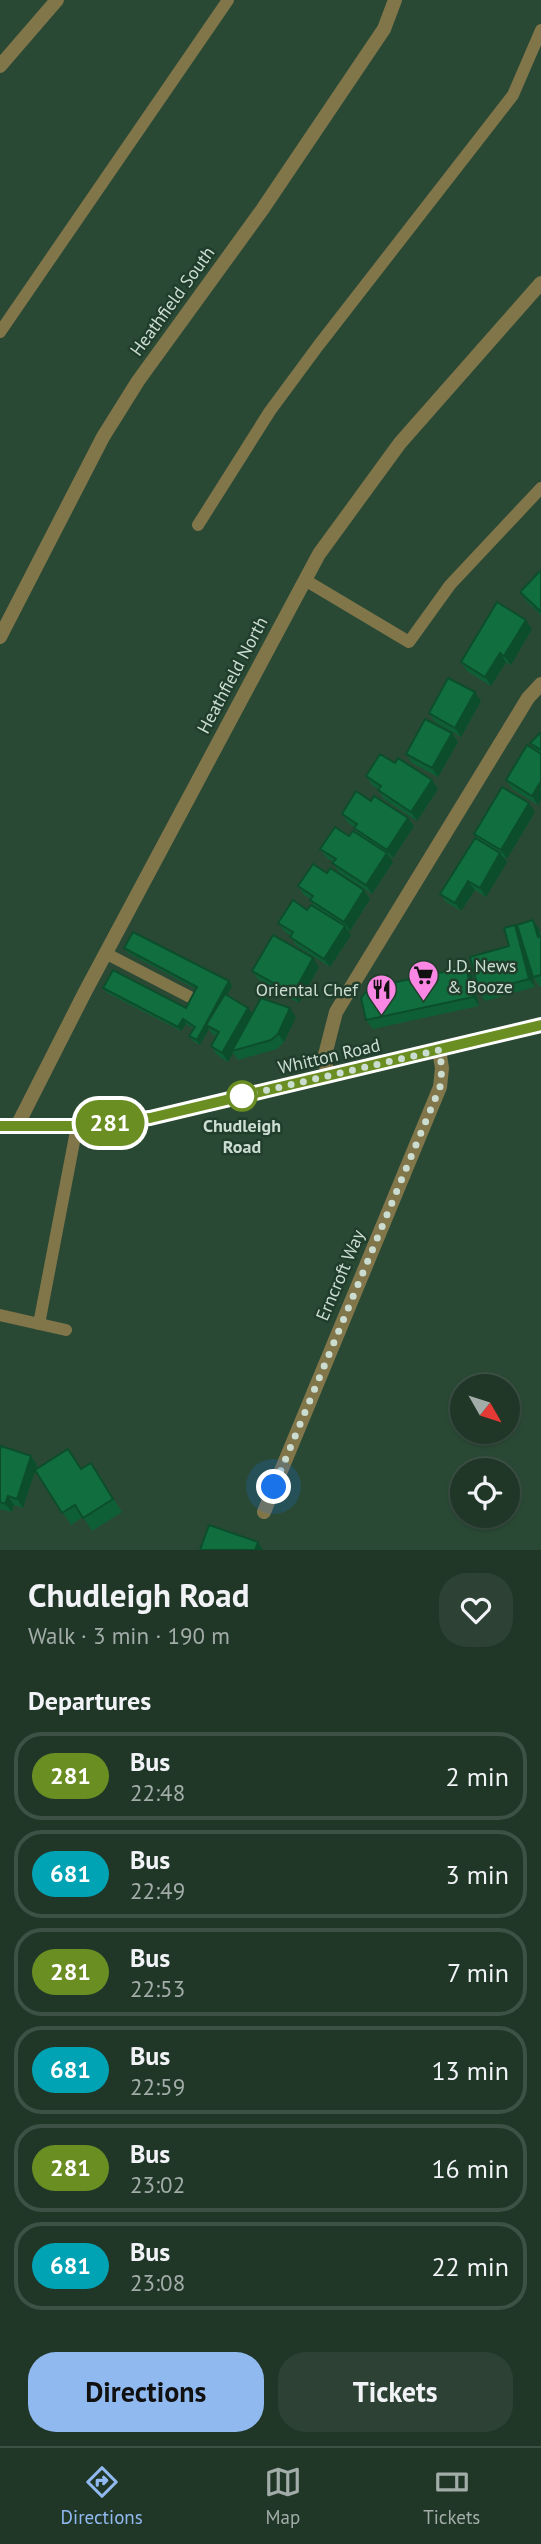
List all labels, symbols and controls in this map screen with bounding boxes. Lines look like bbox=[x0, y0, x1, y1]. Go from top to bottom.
street label: Heathfield South bbox=[125, 242, 219, 360]
street label: Heathfield North bbox=[192, 613, 272, 737]
place label: J.D. News & Booze bbox=[446, 954, 516, 998]
supermarket icon: J.D. News & Booze bbox=[407, 958, 441, 1002]
restaurant icon: Oriental Chef bbox=[364, 972, 398, 1016]
place label: Oriental Chef bbox=[256, 978, 359, 1001]
street label: Whitton Road bbox=[276, 1033, 382, 1079]
marker: Chudleigh Road bbox=[227, 1081, 257, 1111]
line badge: 281 bbox=[70, 1100, 150, 1146]
text: 281 bbox=[90, 1107, 130, 1138]
place label: Chudleigh Road bbox=[203, 1114, 281, 1158]
street label: Erncroft Way bbox=[311, 1225, 370, 1324]
north arrow bbox=[450, 1374, 520, 1444]
map controls bbox=[450, 1374, 520, 1528]
button: locate bbox=[450, 1458, 520, 1528]
your location bbox=[256, 1469, 291, 1504]
text: Chudleigh Road bbox=[28, 1573, 250, 1616]
button: heart bbox=[439, 1573, 513, 1647]
text: Walk · 3 min · 190 m bbox=[28, 1621, 230, 1650]
text: Departures bbox=[28, 1684, 151, 1717]
text: Bus bbox=[130, 1745, 170, 1778]
text: 281 bbox=[50, 1760, 91, 1791]
text: 2 min bbox=[446, 1760, 509, 1793]
text: 22:48 bbox=[130, 1778, 185, 1807]
text: Bus bbox=[130, 1843, 170, 1876]
text: 681 bbox=[50, 1858, 91, 1889]
text: 3 min bbox=[446, 1858, 509, 1891]
text: 22:49 bbox=[130, 1876, 185, 1905]
text: Bus bbox=[130, 1941, 170, 1974]
text: 281 bbox=[50, 1956, 91, 1987]
text: 7 min bbox=[447, 1956, 509, 1989]
text: 22:53 bbox=[130, 1974, 185, 2003]
text: Bus bbox=[130, 2039, 170, 2072]
text: 681 bbox=[50, 2054, 91, 2085]
text: 13 min bbox=[431, 2054, 509, 2087]
text: 22:59 bbox=[130, 2072, 185, 2101]
text: Bus bbox=[130, 2137, 170, 2170]
text: 281 bbox=[50, 2152, 91, 2183]
text: 16 min bbox=[431, 2152, 509, 2185]
text: 23:02 bbox=[130, 2170, 185, 2199]
text: Bus bbox=[130, 2235, 170, 2268]
text: 681 bbox=[50, 2250, 91, 2281]
text: 22 min bbox=[431, 2250, 509, 2283]
text: 23:08 bbox=[130, 2268, 185, 2297]
button: Directions bbox=[28, 2352, 264, 2432]
button: Tickets bbox=[278, 2352, 513, 2432]
tab: Directions bbox=[61, 2463, 143, 2529]
tab: Map bbox=[264, 2463, 302, 2529]
tab: Tickets bbox=[423, 2463, 480, 2529]

